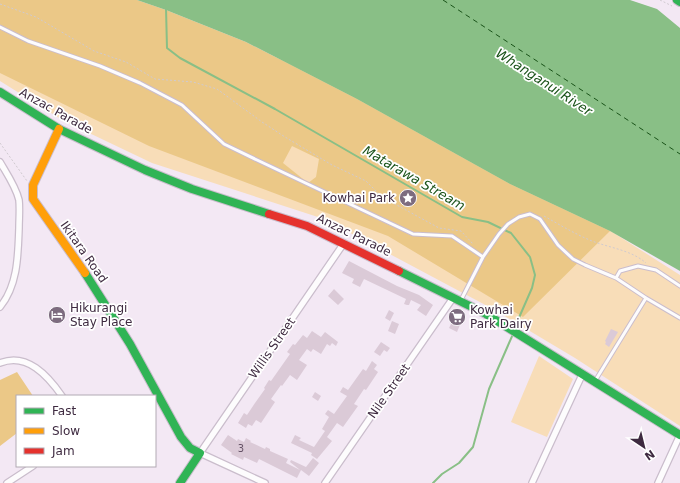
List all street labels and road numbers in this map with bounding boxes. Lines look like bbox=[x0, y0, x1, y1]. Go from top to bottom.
street label: Anzac Parade bbox=[17, 85, 95, 137]
street label: Anzac Parade bbox=[314, 211, 394, 259]
street label: Ikitara Road bbox=[58, 218, 110, 286]
street label: Willis Street bbox=[246, 314, 298, 381]
street label: Nile Street bbox=[365, 361, 413, 421]

